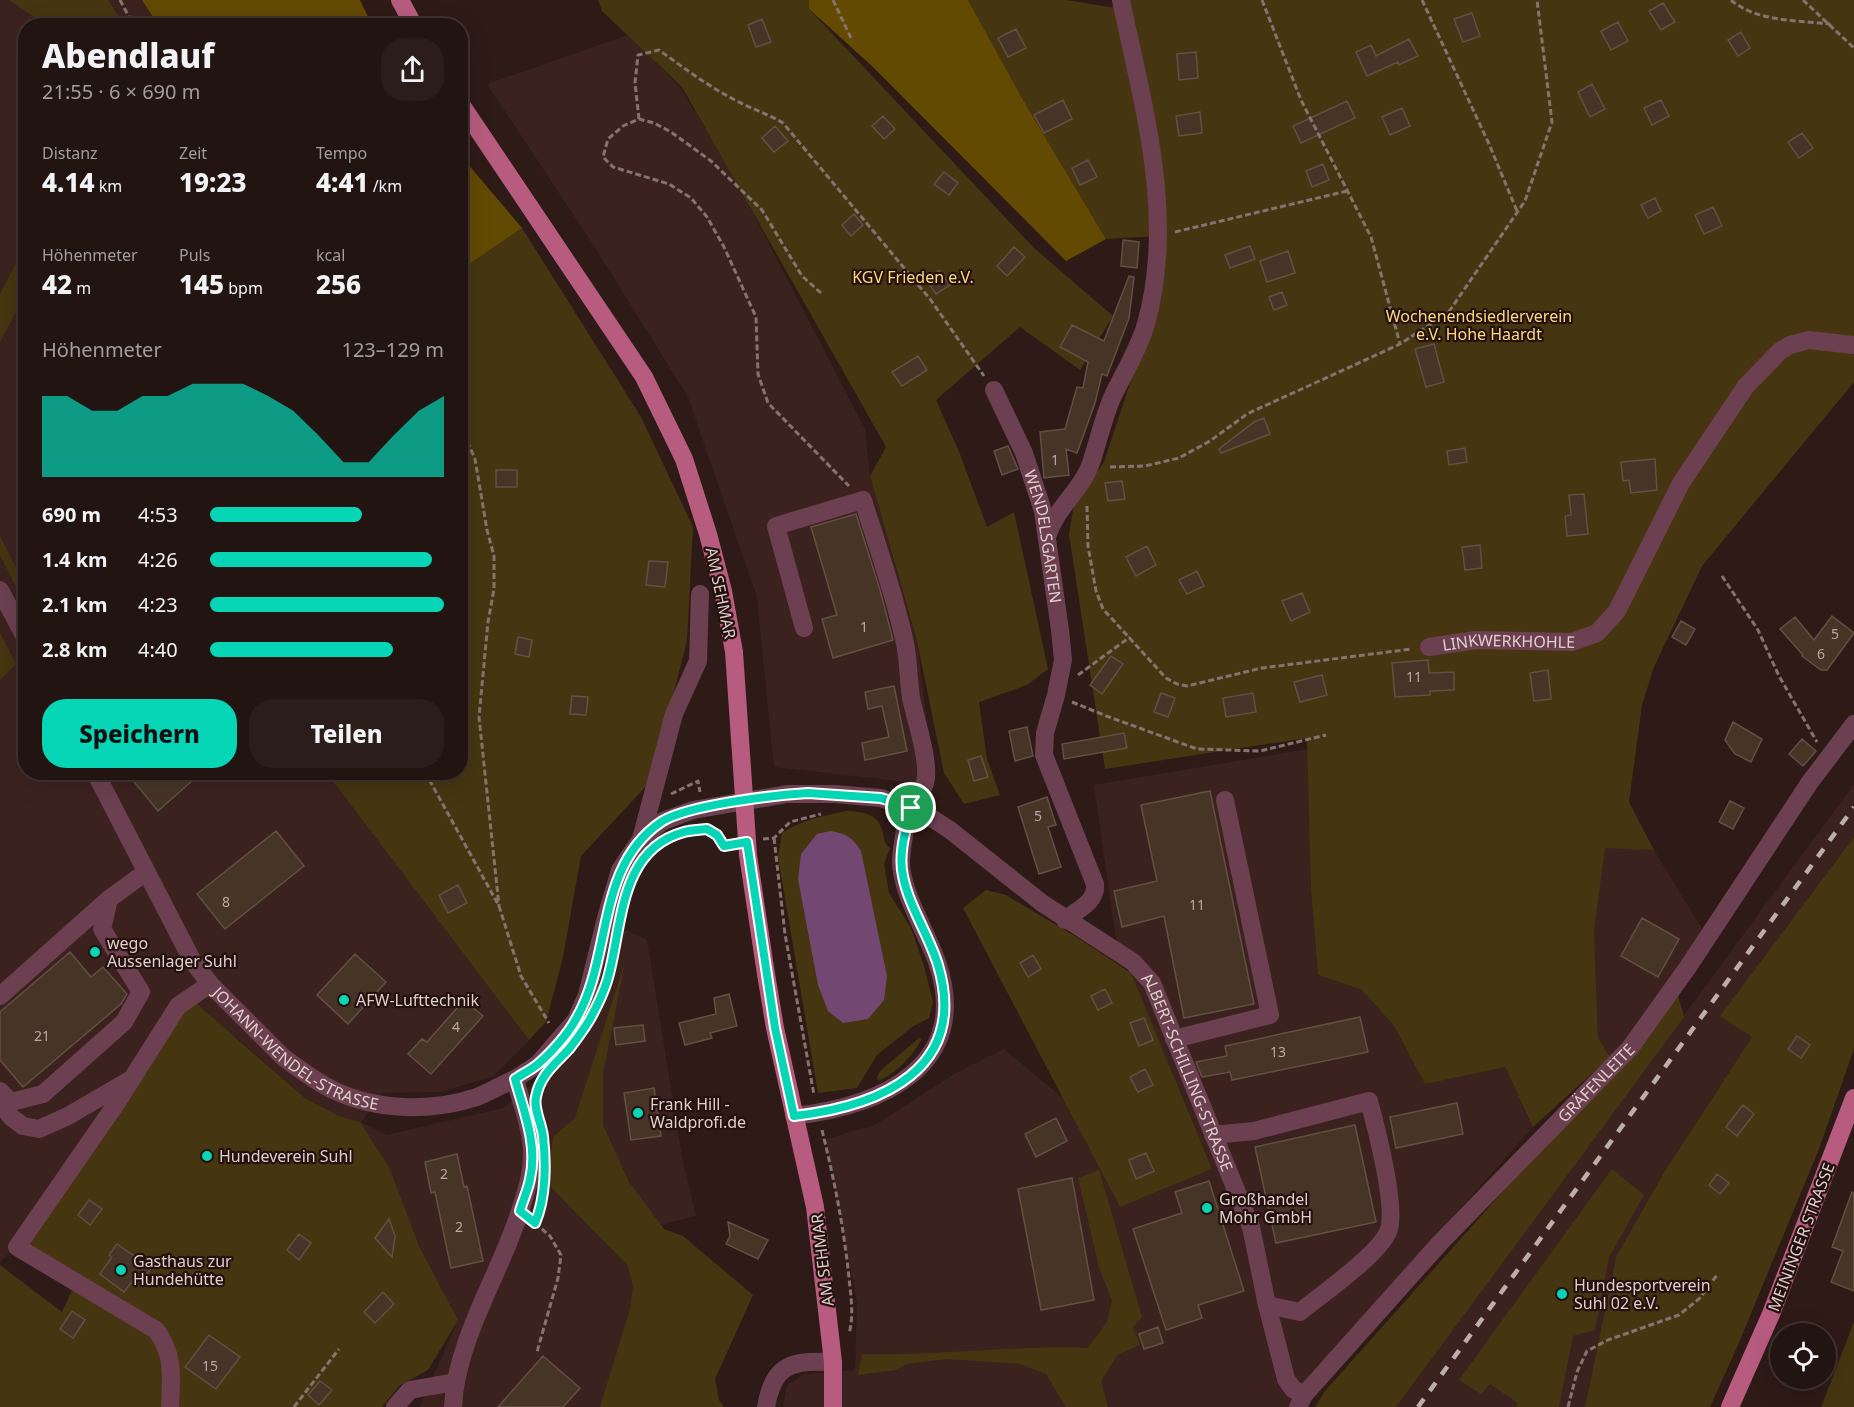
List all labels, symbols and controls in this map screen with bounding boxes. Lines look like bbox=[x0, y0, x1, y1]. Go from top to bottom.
text: Abendlauf bbox=[42, 33, 214, 78]
button: share bbox=[381, 38, 444, 101]
text: 21:55 · 6 × 690 m bbox=[42, 78, 200, 105]
text: Distanz bbox=[42, 142, 98, 164]
text: Zeit bbox=[179, 142, 207, 164]
text: Tempo bbox=[316, 142, 367, 164]
text: 4.14 bbox=[42, 164, 95, 200]
text: 19:23 bbox=[179, 164, 247, 200]
text: 4:41 bbox=[316, 164, 369, 200]
text: km bbox=[95, 175, 122, 197]
text: /km bbox=[369, 175, 402, 197]
text: Höhenmeter bbox=[42, 244, 138, 266]
text: Puls bbox=[179, 244, 210, 266]
text: kcal bbox=[316, 244, 345, 266]
text: 42 bbox=[42, 266, 72, 302]
text: 145 bbox=[179, 266, 224, 302]
text: 256 bbox=[316, 266, 361, 302]
park label: KGV Frieden e.V. bbox=[852, 266, 974, 288]
text: m bbox=[72, 277, 91, 299]
text: bpm bbox=[224, 277, 263, 299]
park label: Wochenendsiedlerverein e.V. Hohe Haardt bbox=[1386, 305, 1572, 345]
text: Höhenmeter bbox=[42, 336, 162, 363]
text: 123–129 m bbox=[341, 336, 444, 363]
house number: 1 bbox=[1051, 450, 1059, 469]
street label: WENDELSGARTEN bbox=[1019, 467, 1067, 605]
text: 690 m bbox=[42, 501, 101, 528]
text: 4:53 bbox=[138, 501, 178, 528]
street label: AM SEHMAR bbox=[701, 545, 741, 641]
text: 1.4 km bbox=[42, 546, 108, 573]
text: 4:26 bbox=[138, 546, 178, 573]
text: 2.1 km bbox=[42, 591, 108, 618]
text: 4:23 bbox=[138, 591, 178, 618]
house number: 1 bbox=[860, 617, 868, 636]
house number: 5 bbox=[1831, 624, 1839, 643]
street label: LINKWERKHOHLE bbox=[1441, 629, 1575, 656]
text: 2.8 km bbox=[42, 636, 108, 663]
text: 4:40 bbox=[138, 636, 178, 663]
house number: 6 bbox=[1817, 644, 1825, 663]
house number: 11 bbox=[1406, 667, 1422, 686]
button: Speichern bbox=[42, 699, 237, 768]
button: Teilen bbox=[249, 699, 444, 768]
pin bbox=[885, 782, 936, 833]
icon: arrive bbox=[894, 791, 927, 824]
house number: 5 bbox=[1034, 806, 1042, 825]
house number: 8 bbox=[222, 892, 230, 911]
house number: 11 bbox=[1189, 895, 1205, 914]
place label: wego Aussenlager Suhl bbox=[107, 932, 237, 972]
marker: wego Aussenlager Suhl bbox=[88, 945, 102, 959]
street label: ALBERT-SCHILLING-STRASSE bbox=[1137, 968, 1238, 1175]
street label: JOHANN-WENDEL-STRASSE bbox=[206, 980, 381, 1115]
place label: AFW-Lufttechnik bbox=[356, 989, 479, 1011]
marker: AFW-Lufttechnik bbox=[337, 993, 351, 1007]
house number: 4 bbox=[452, 1017, 460, 1036]
house number: 21 bbox=[34, 1026, 50, 1045]
street label: GRÄFENLEITE bbox=[1553, 1039, 1639, 1127]
house number: 13 bbox=[1270, 1042, 1286, 1061]
place label: Frank Hill - Waldprofi.de bbox=[650, 1093, 746, 1133]
marker: Frank Hill - Waldprofi.de bbox=[631, 1106, 645, 1120]
place label: Hundeverein Suhl bbox=[219, 1145, 353, 1167]
marker: Hundeverein Suhl bbox=[200, 1149, 214, 1163]
street label: MEININGER STRASSE bbox=[1762, 1160, 1840, 1314]
house number: 2 bbox=[440, 1164, 448, 1183]
place label: Großhandel Mohr GmbH bbox=[1219, 1188, 1312, 1228]
marker: Großhandel Mohr GmbH bbox=[1200, 1201, 1214, 1215]
street label: AM SEHMAR bbox=[805, 1212, 839, 1308]
house number: 2 bbox=[455, 1217, 463, 1236]
place label: Gasthaus zur Hundehütte bbox=[133, 1250, 232, 1290]
marker: Gasthaus zur Hundehütte bbox=[114, 1263, 128, 1277]
place label: Hundesportverein Suhl 02 e.V. bbox=[1574, 1274, 1711, 1314]
marker: Hundesportverein Suhl 02 e.V. bbox=[1555, 1287, 1569, 1301]
map controls bbox=[1770, 1323, 1836, 1389]
button: locate bbox=[1770, 1323, 1836, 1389]
house number: 15 bbox=[202, 1356, 218, 1375]

